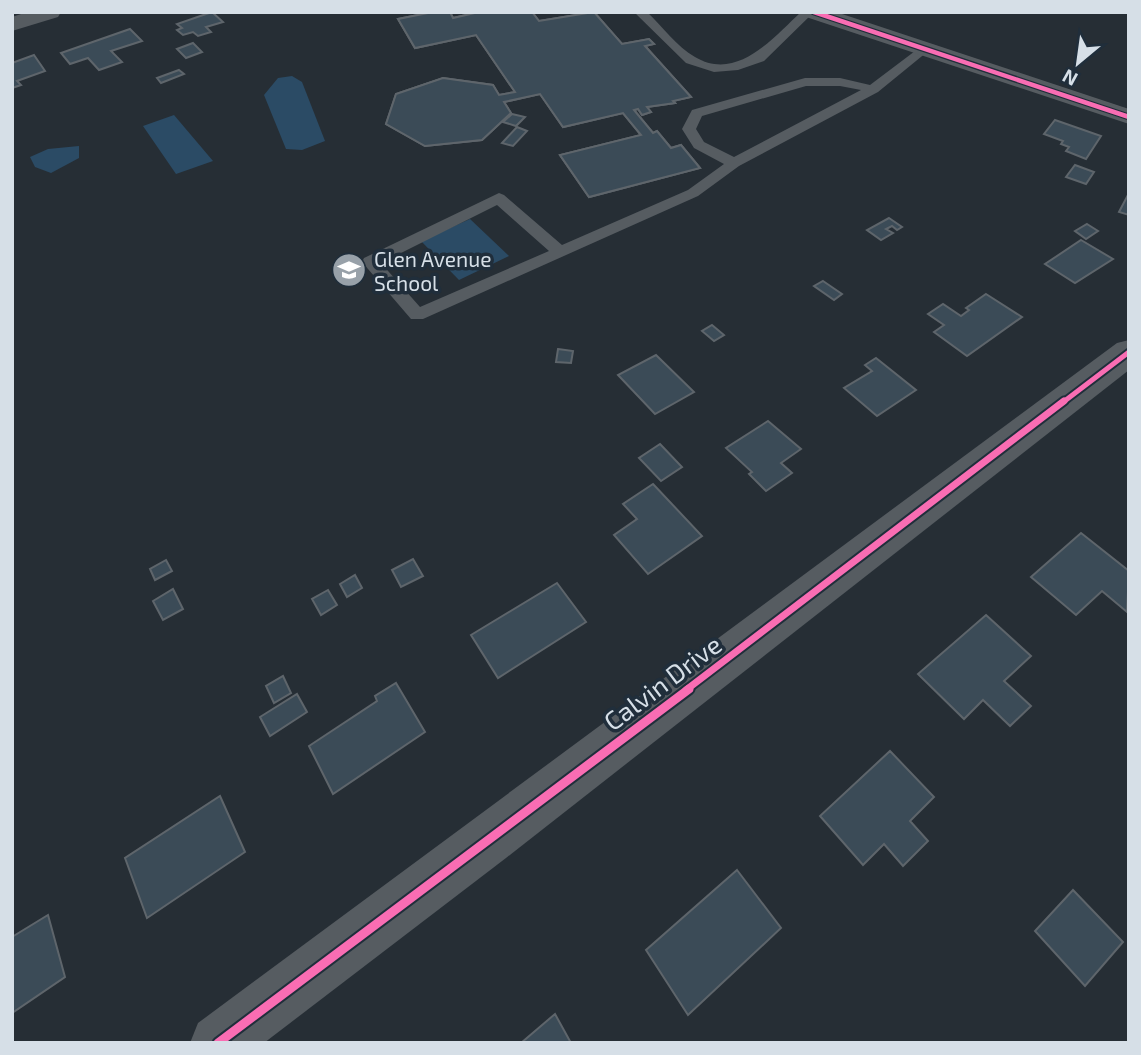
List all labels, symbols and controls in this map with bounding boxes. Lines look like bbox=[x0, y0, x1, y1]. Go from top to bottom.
north arrow bbox=[1043, 28, 1113, 98]
text: N bbox=[1058, 65, 1081, 92]
place label: Glen Avenue School bbox=[374, 246, 491, 295]
school or university icon: Glen Avenue School bbox=[330, 251, 368, 289]
street label: Calvin Drive bbox=[597, 628, 727, 736]

